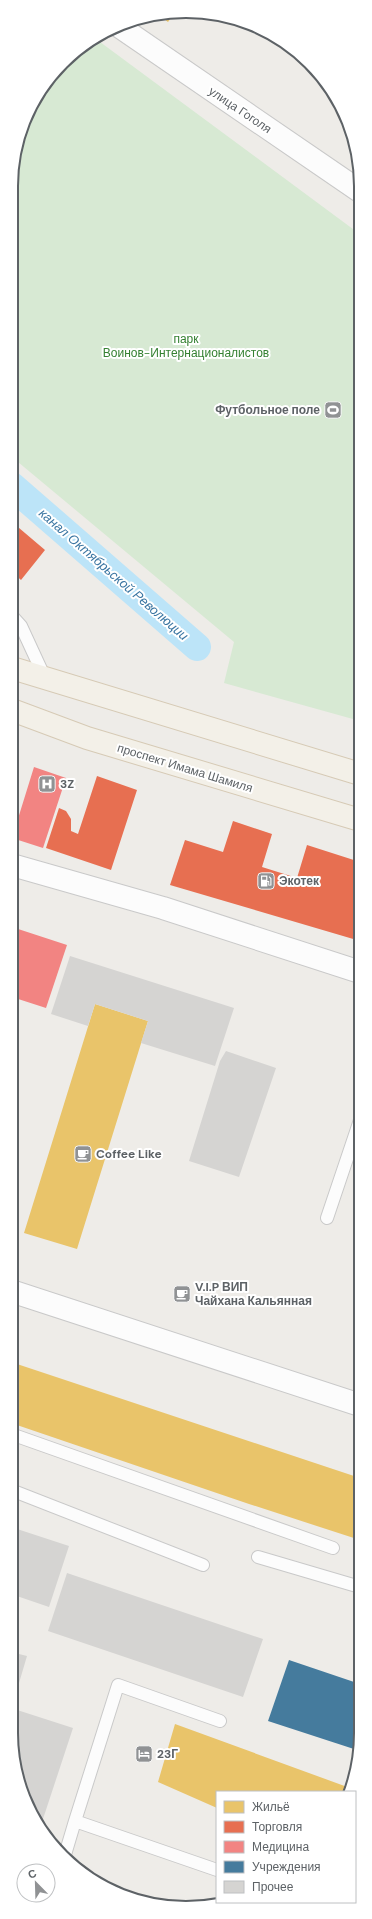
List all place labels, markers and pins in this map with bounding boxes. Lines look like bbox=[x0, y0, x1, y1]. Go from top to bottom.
sports icon: Футбольное поле bbox=[323, 400, 343, 420]
place label: Футбольное поле bbox=[215, 402, 320, 418]
hospital icon: 3Z bbox=[37, 774, 57, 794]
place label: 3Z bbox=[60, 776, 74, 792]
fuel station icon: Экотек bbox=[256, 871, 276, 891]
place label: Экотек bbox=[279, 873, 320, 889]
cafe icon: Coffee Like bbox=[73, 1144, 93, 1164]
place label: Coffee Like bbox=[96, 1146, 162, 1162]
place label: V.I.P ВИП Чайхана Кальянная bbox=[195, 1279, 312, 1309]
cafe icon: V.I.P ВИП Чайхана Кальянная bbox=[172, 1284, 192, 1304]
hotel icon: 23Г bbox=[134, 1744, 154, 1764]
place label: 23Г bbox=[157, 1746, 178, 1762]

